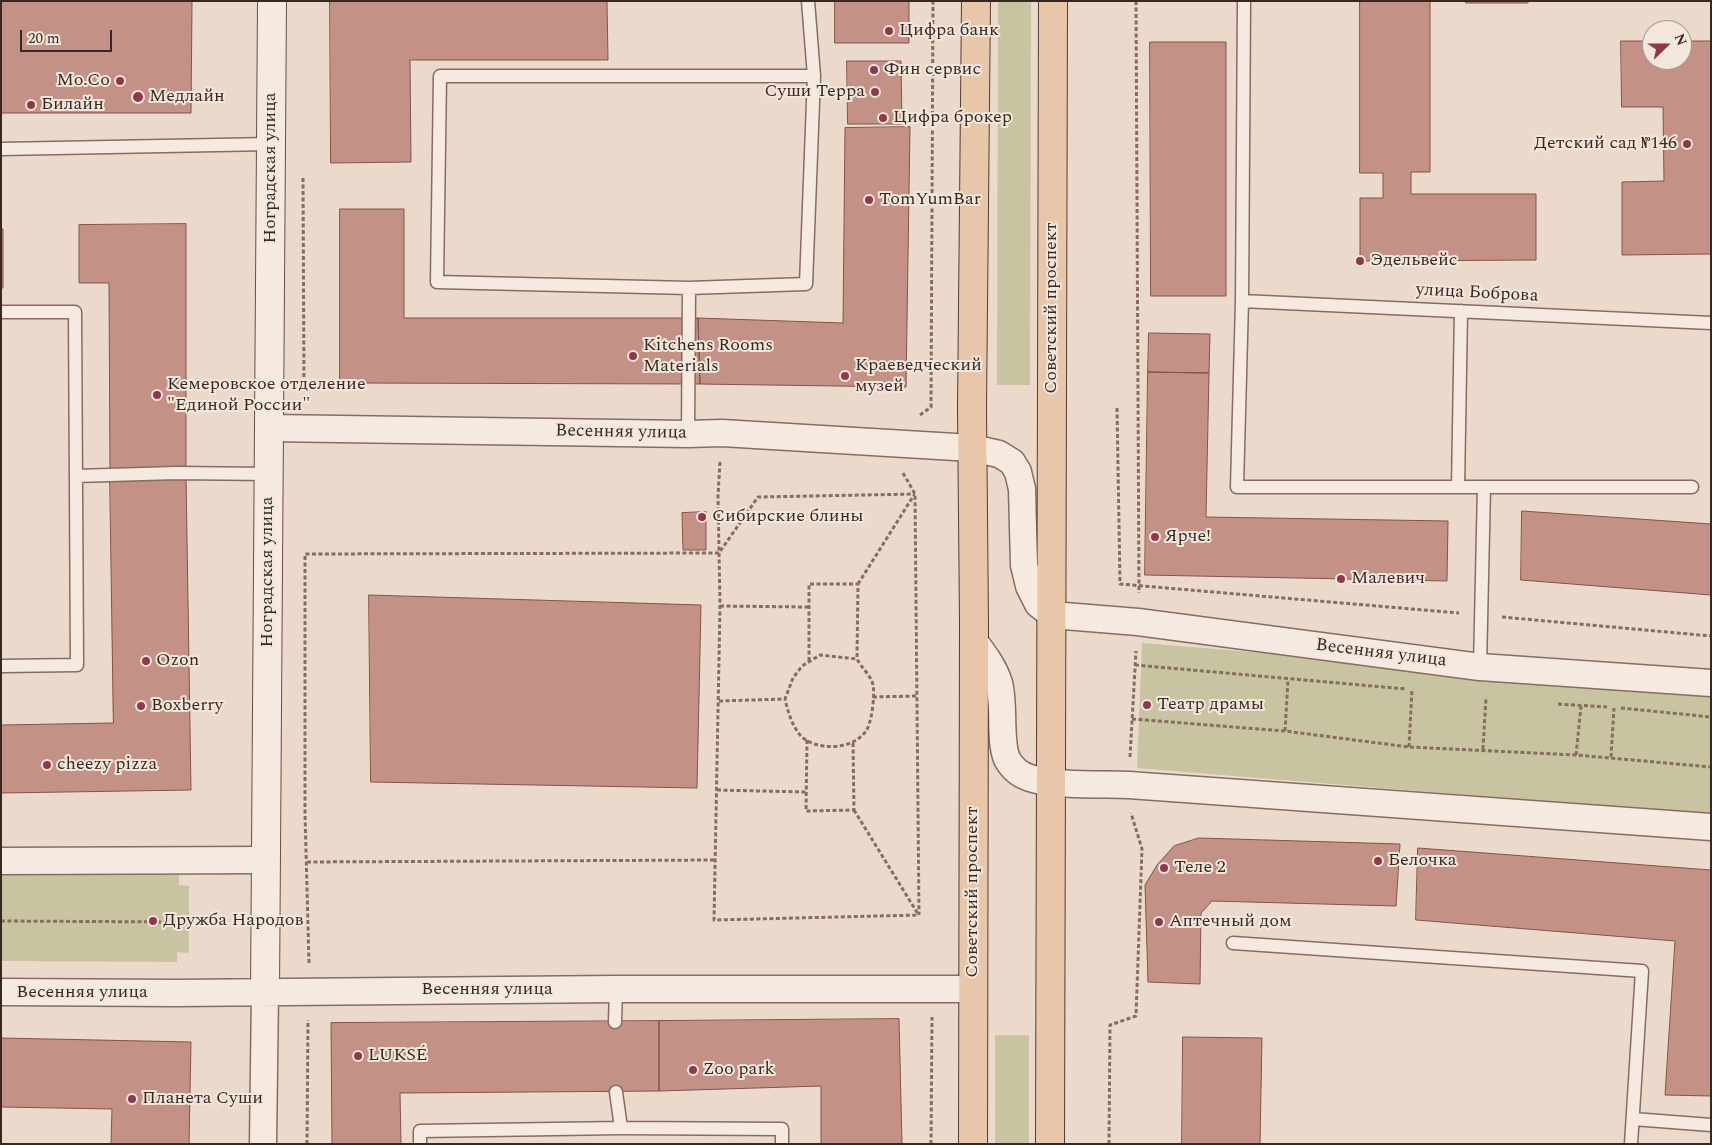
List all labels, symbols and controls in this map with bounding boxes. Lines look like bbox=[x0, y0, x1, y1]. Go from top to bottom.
scale bar bbox=[22, 20, 115, 52]
place label: Цифра банк bbox=[899, 20, 999, 42]
north arrow bbox=[1642, 20, 1692, 70]
marker: Цифра банк bbox=[883, 25, 895, 37]
text: 20 m bbox=[28, 27, 60, 50]
text: N bbox=[1669, 30, 1692, 49]
place label: Фин сервис bbox=[884, 59, 981, 81]
marker: Фин сервис bbox=[868, 64, 880, 76]
place label: Mo.Co bbox=[56, 70, 110, 92]
marker: Mo.Co bbox=[114, 75, 126, 87]
place label: Суши Терра bbox=[764, 81, 865, 103]
place label: Медлайн bbox=[149, 86, 225, 108]
marker: Суши Терра bbox=[869, 86, 881, 98]
marker: Медлайн bbox=[131, 90, 145, 104]
street label: Ноградская улица bbox=[260, 92, 282, 244]
place label: Билайн bbox=[41, 94, 104, 116]
marker: Билайн bbox=[25, 99, 37, 111]
place label: Цифра брокер bbox=[893, 107, 1012, 129]
marker: Цифра брокер bbox=[877, 112, 889, 124]
place label: Детский сад №146 bbox=[1534, 133, 1677, 155]
marker: Детский сад №146 bbox=[1681, 138, 1693, 150]
place label: TomYumBar bbox=[879, 189, 981, 211]
marker: TomYumBar bbox=[863, 194, 875, 206]
street label: Советский проспект bbox=[1041, 222, 1063, 394]
place label: Эдельвейс bbox=[1370, 250, 1457, 272]
marker: Эдельвейс bbox=[1354, 255, 1366, 267]
street label: улица Боброва bbox=[1415, 280, 1539, 308]
place label: Kitchens Rooms Materials bbox=[643, 335, 773, 378]
marker: Kitchens Rooms Materials bbox=[627, 350, 639, 362]
place label: Краеведческий музей bbox=[855, 355, 982, 398]
marker: Краеведческий музей bbox=[839, 370, 851, 382]
place label: Кемеровское отделение "Единой России" bbox=[167, 374, 366, 416]
marker: Кемеровское отделение "Единой России" bbox=[151, 389, 163, 401]
street label: Весенняя улица bbox=[555, 421, 687, 445]
street label: Ноградская улица bbox=[257, 496, 279, 648]
place label: Сибирские блины bbox=[712, 506, 864, 528]
marker: Сибирские блины bbox=[696, 511, 708, 523]
place label: Ярче! bbox=[1165, 526, 1211, 548]
marker: Ярче! bbox=[1149, 531, 1161, 543]
place label: Малевич bbox=[1351, 568, 1425, 590]
marker: Малевич bbox=[1335, 573, 1347, 585]
street label: Весенняя улица bbox=[1314, 635, 1448, 673]
place label: Ozon bbox=[156, 650, 199, 672]
marker: Ozon bbox=[140, 655, 152, 667]
place label: Театр драмы bbox=[1157, 694, 1264, 716]
place label: Boxberry bbox=[151, 695, 223, 717]
marker: Театр драмы bbox=[1141, 699, 1153, 711]
marker: Boxberry bbox=[135, 700, 147, 712]
place label: cheezy pizza bbox=[57, 754, 157, 776]
marker: cheezy pizza bbox=[41, 759, 53, 771]
street label: Советский проспект bbox=[962, 806, 984, 978]
place label: Белочка bbox=[1388, 850, 1456, 872]
marker: Белочка bbox=[1372, 855, 1384, 867]
place label: Теле 2 bbox=[1174, 857, 1226, 879]
marker: Теле 2 bbox=[1158, 862, 1170, 874]
place label: Дружба Народов bbox=[163, 910, 303, 932]
place label: Аптечный дом bbox=[1169, 911, 1292, 933]
marker: Дружба Народов bbox=[147, 915, 159, 927]
marker: Аптечный дом bbox=[1153, 916, 1165, 928]
street label: Весенняя улица bbox=[421, 979, 553, 1001]
street label: Весенняя улица bbox=[16, 982, 148, 1004]
place label: LUKSÉ bbox=[368, 1045, 427, 1067]
marker: LUKSÉ bbox=[352, 1050, 364, 1062]
place label: Zoo park bbox=[703, 1059, 775, 1081]
marker: Zoo park bbox=[687, 1064, 699, 1076]
place label: Планета Суши bbox=[142, 1088, 263, 1110]
marker: Планета Суши bbox=[126, 1093, 138, 1105]

